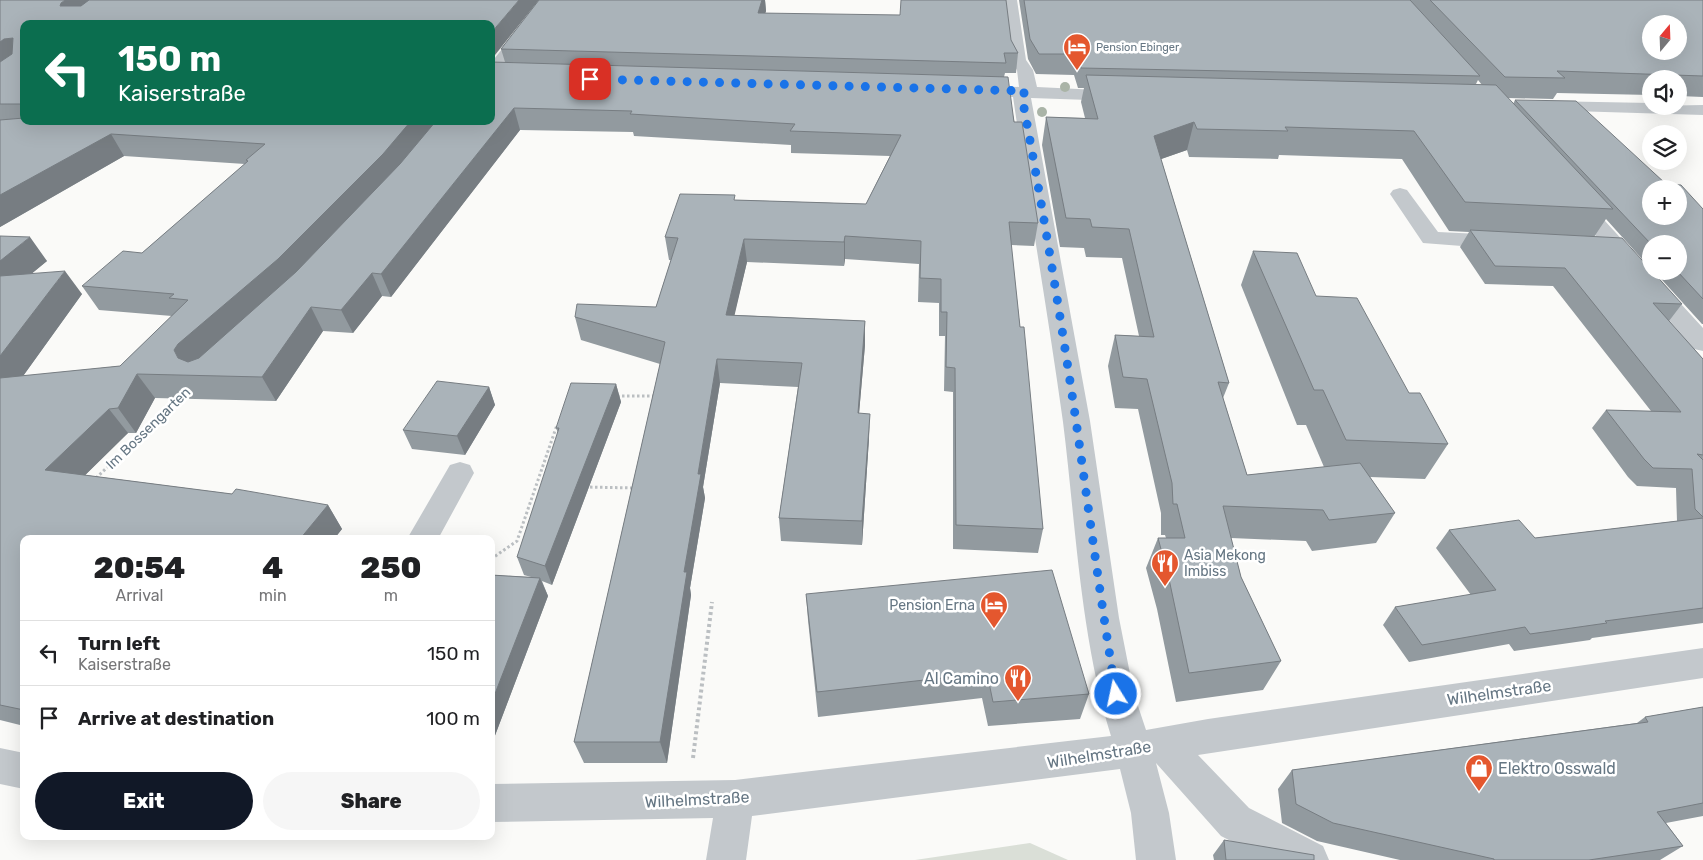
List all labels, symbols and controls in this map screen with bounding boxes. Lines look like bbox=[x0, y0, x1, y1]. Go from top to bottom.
north arrow bbox=[1642, 15, 1688, 60]
map controls bbox=[1642, 15, 1687, 280]
hotel icon: Pension Ebinger bbox=[1062, 32, 1092, 71]
text: 150 m bbox=[118, 38, 221, 80]
icon: left bbox=[35, 40, 100, 105]
place label: Pension Ebinger bbox=[1096, 41, 1180, 54]
pin bbox=[569, 58, 611, 100]
icon: arrive bbox=[576, 65, 604, 93]
button: sound bbox=[1642, 70, 1687, 115]
text: Kaiserstraße bbox=[118, 80, 246, 107]
button: layers bbox=[1642, 125, 1687, 170]
button: + bbox=[1642, 180, 1687, 225]
button: − bbox=[1642, 235, 1687, 280]
street label: Im Bossengarten bbox=[103, 384, 194, 473]
place label: Asia Mekong Imbiss bbox=[1184, 547, 1266, 580]
restaurant icon: Asia Mekong Imbiss bbox=[1150, 548, 1180, 587]
text: 20:54 bbox=[94, 550, 185, 586]
text: 4 bbox=[262, 550, 283, 586]
text: 250 bbox=[360, 550, 421, 586]
text: Arrival bbox=[115, 586, 163, 605]
text: min bbox=[259, 586, 287, 605]
text: m bbox=[384, 586, 398, 605]
hotel icon: Pension Erna bbox=[979, 590, 1009, 629]
place label: Pension Erna bbox=[889, 597, 975, 614]
text: Turn left bbox=[78, 632, 160, 655]
icon: left bbox=[35, 639, 63, 667]
text: 150 m bbox=[427, 642, 480, 665]
text: Kaiserstraße bbox=[78, 655, 171, 674]
restaurant icon: Al Camino bbox=[1003, 663, 1033, 702]
position arrow bbox=[1089, 667, 1141, 719]
place label: Al Camino bbox=[924, 669, 999, 688]
street label: Wilhelmstraße bbox=[1446, 676, 1552, 709]
icon: arrive bbox=[35, 704, 63, 732]
text: Arrive at destination bbox=[78, 707, 274, 730]
text: 100 m bbox=[426, 707, 480, 730]
street label: Wilhelmstraße bbox=[1046, 737, 1152, 772]
shop icon: Elektro Osswald bbox=[1464, 753, 1494, 792]
place label: Elektro Osswald bbox=[1498, 759, 1616, 778]
button: Exit bbox=[35, 772, 253, 830]
button: Share bbox=[263, 772, 480, 830]
street label: Wilhelmstraße bbox=[644, 787, 750, 812]

